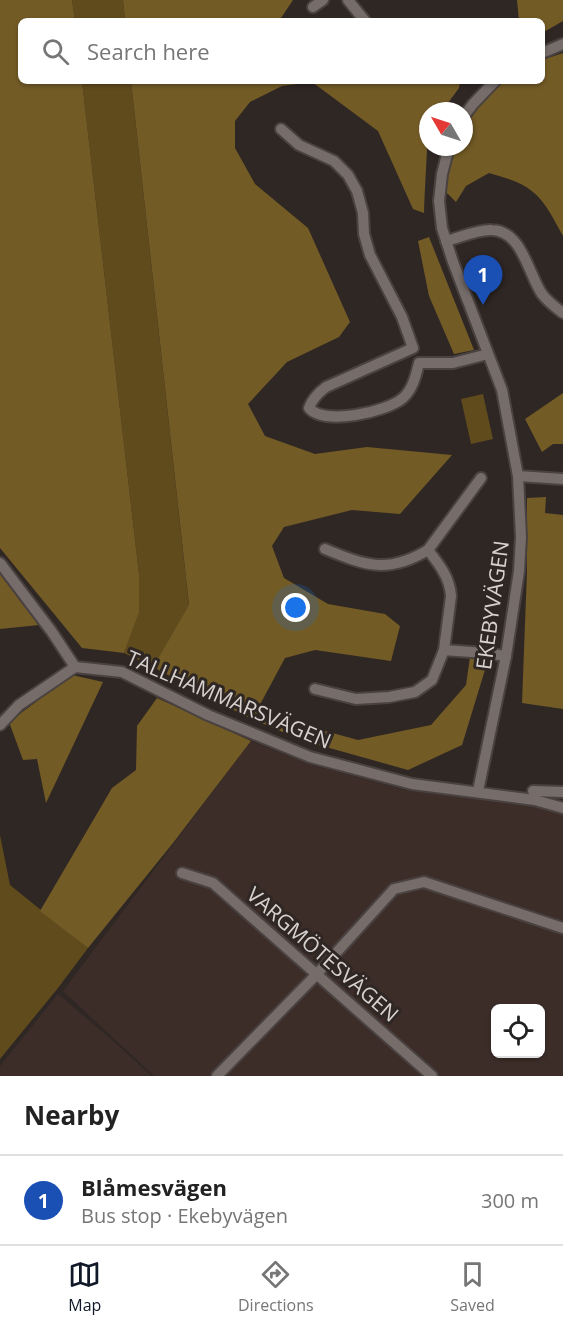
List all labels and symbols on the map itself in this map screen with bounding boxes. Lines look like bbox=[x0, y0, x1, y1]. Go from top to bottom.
north arrow bbox=[419, 102, 473, 156]
pin: 1 bbox=[464, 256, 502, 305]
street label: EKEBYVÄGEN bbox=[469, 539, 515, 671]
your location bbox=[281, 593, 310, 622]
street label: TALLHAMMARSVÄGEN bbox=[122, 643, 336, 755]
street label: VARGMÖTESVÄGEN bbox=[241, 880, 405, 1028]

